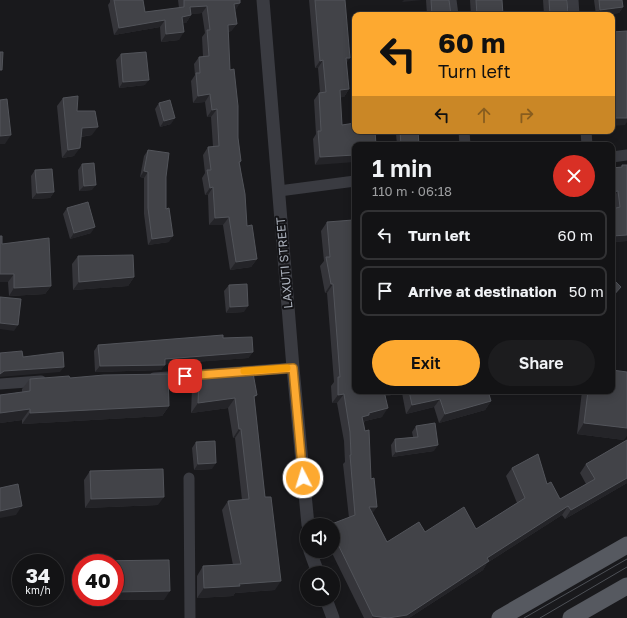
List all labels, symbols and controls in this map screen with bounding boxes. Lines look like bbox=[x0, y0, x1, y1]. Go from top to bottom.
text: 60 m bbox=[438, 26, 505, 59]
icon: left bbox=[372, 28, 424, 80]
text: Turn left bbox=[438, 60, 511, 82]
icon: left bbox=[431, 104, 453, 126]
icon: ahead bbox=[473, 104, 495, 126]
icon: right bbox=[515, 104, 537, 126]
text: 1 min bbox=[372, 153, 432, 182]
button: close bbox=[553, 155, 595, 197]
text: 110 m · 06:18 bbox=[372, 183, 452, 199]
street label: LAXUTI STREET bbox=[272, 216, 295, 309]
icon: left bbox=[374, 224, 396, 246]
text: Turn left bbox=[408, 226, 470, 244]
text: 60 m bbox=[558, 226, 593, 244]
icon: arrive bbox=[374, 280, 396, 302]
text: Arrive at destination bbox=[408, 282, 557, 300]
text: 50 m bbox=[569, 282, 604, 300]
button: Exit bbox=[372, 340, 480, 386]
button: Share bbox=[488, 340, 595, 386]
pin bbox=[168, 359, 202, 393]
icon: arrive bbox=[174, 365, 196, 387]
position arrow bbox=[282, 457, 324, 499]
map controls bbox=[300, 518, 340, 606]
button: sound bbox=[300, 518, 340, 558]
speed limit sign: 40 bbox=[72, 554, 124, 606]
text: 34 bbox=[26, 563, 50, 587]
button: search bbox=[300, 566, 340, 606]
text: km/h bbox=[25, 584, 51, 596]

